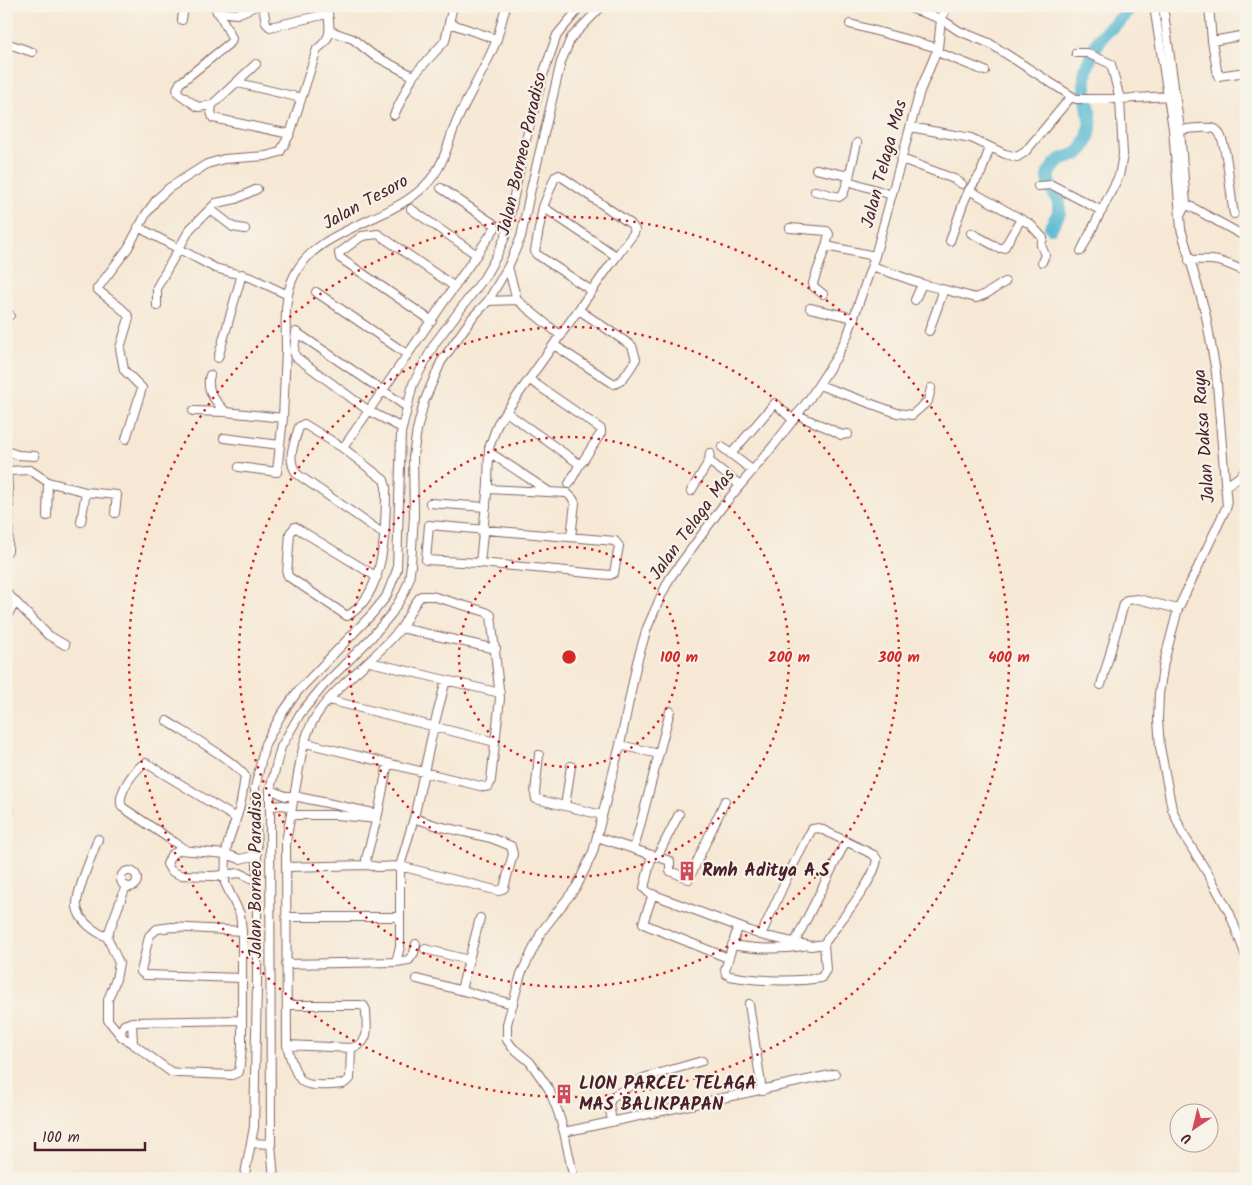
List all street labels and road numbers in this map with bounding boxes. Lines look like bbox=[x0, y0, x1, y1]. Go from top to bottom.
street label: Jalan Borneo Paradiso bbox=[490, 69, 556, 239]
street label: Jalan Telaga Mas bbox=[854, 96, 916, 231]
street label: Jalan Tesoro bbox=[318, 167, 414, 239]
street label: Jalan Daksa Raya bbox=[1186, 368, 1224, 504]
street label: Jalan Telaga Mas bbox=[643, 463, 744, 587]
street label: Jalan Borneo Paradiso bbox=[242, 792, 271, 958]

